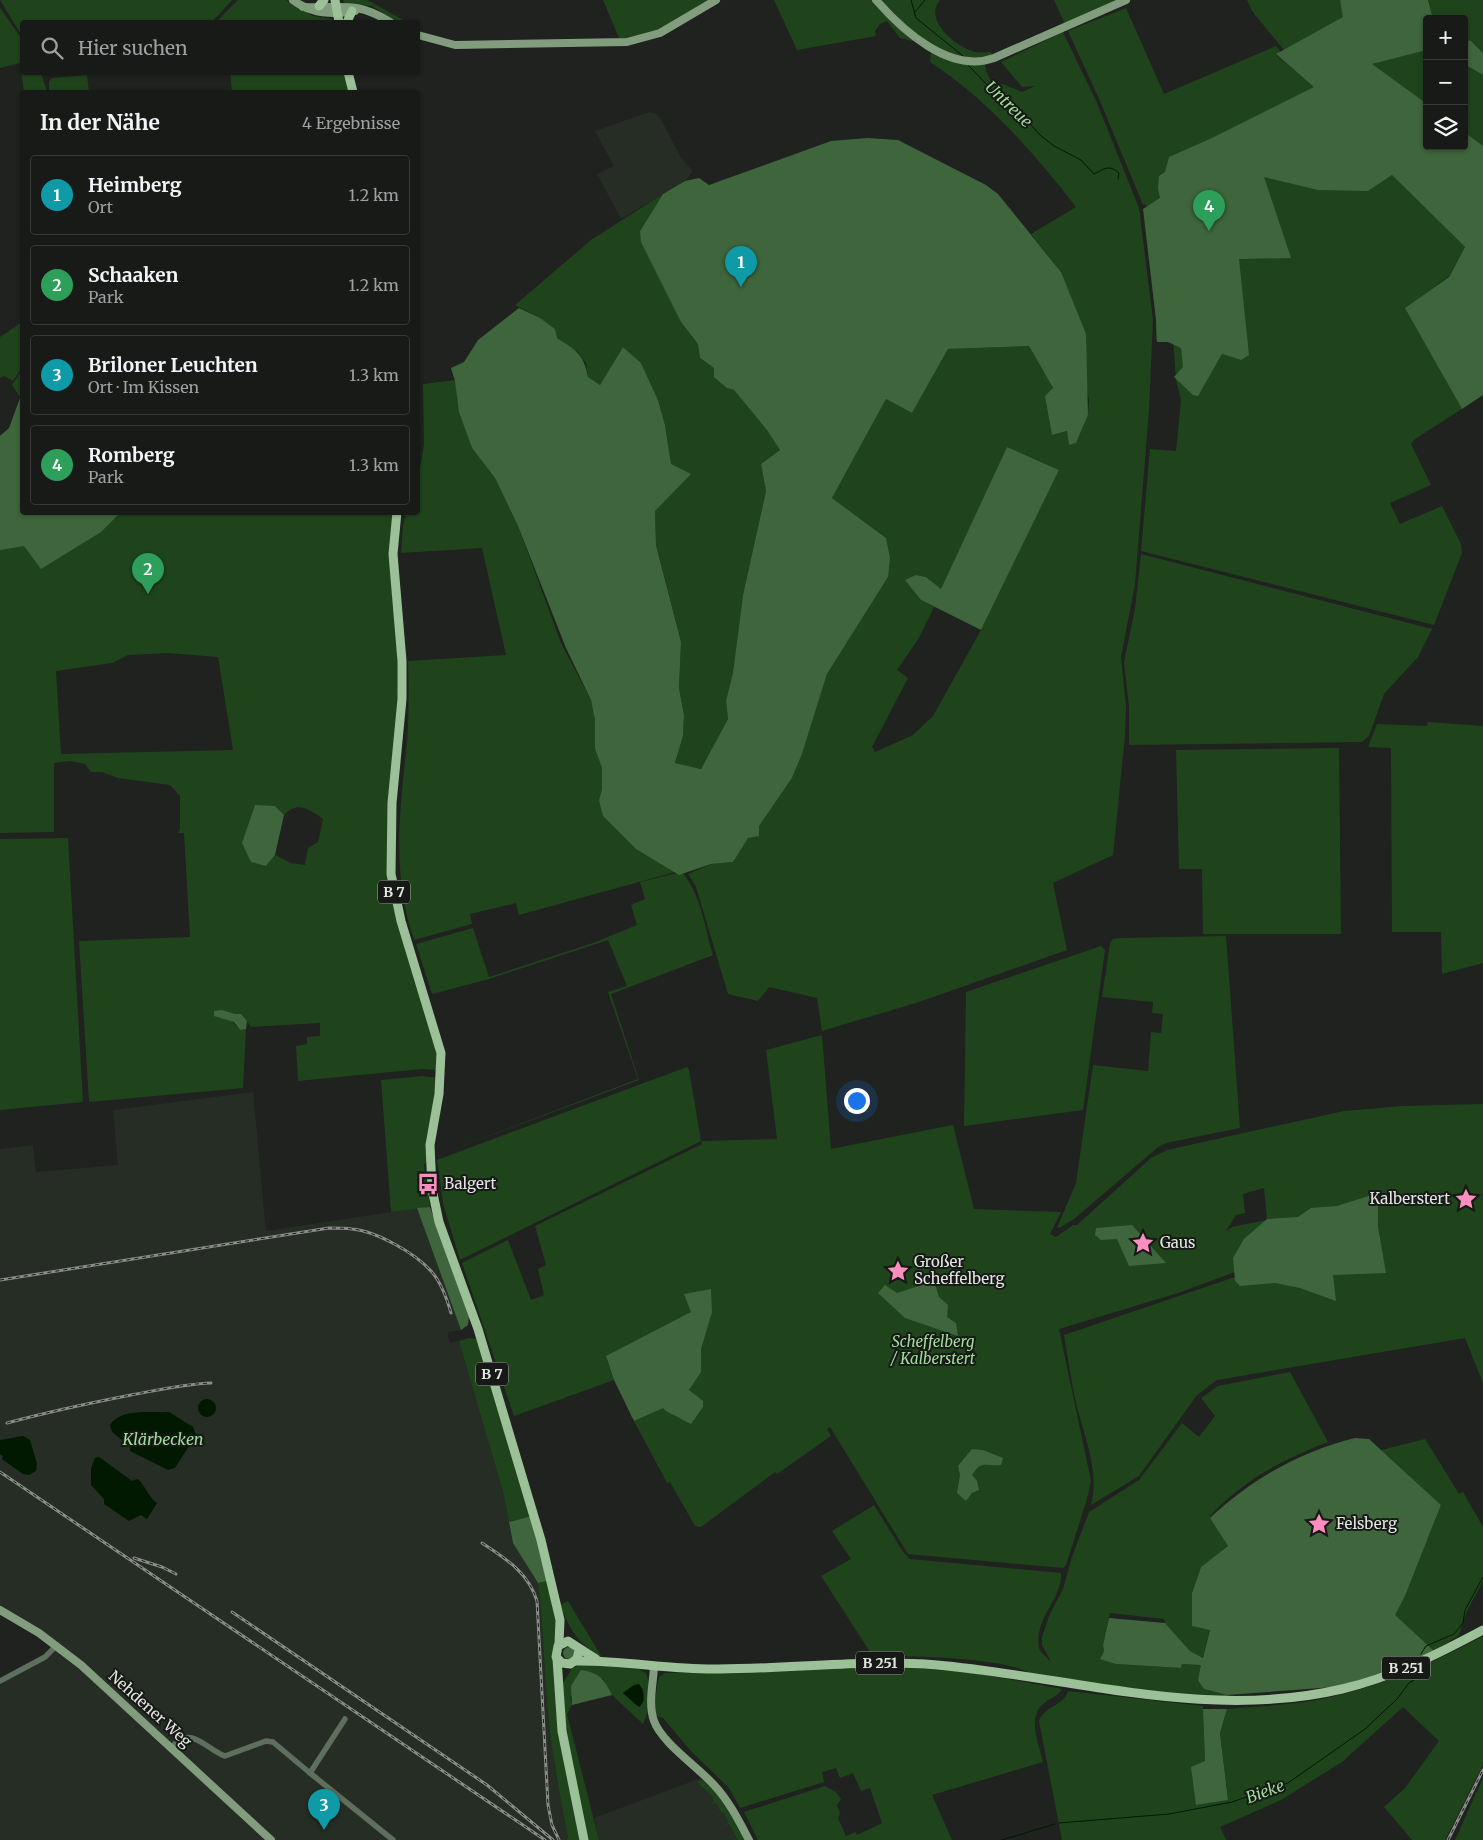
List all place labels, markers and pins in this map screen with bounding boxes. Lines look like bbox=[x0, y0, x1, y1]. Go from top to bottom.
pin: 4 bbox=[1193, 190, 1225, 231]
pin: 1 bbox=[725, 246, 757, 287]
pin: 2 bbox=[132, 553, 164, 594]
bus stop icon: Balgert bbox=[415, 1171, 441, 1197]
place label: Balgert bbox=[444, 1174, 497, 1193]
place icon: Kalberstert bbox=[1453, 1186, 1479, 1212]
place label: Kalberstert bbox=[1369, 1189, 1450, 1208]
place icon: Gaus bbox=[1130, 1230, 1156, 1256]
place label: Gaus bbox=[1160, 1233, 1195, 1252]
place label: Großer Scheffelberg bbox=[914, 1252, 1005, 1288]
place icon: Großer Scheffelberg bbox=[885, 1258, 911, 1284]
place icon: Felsberg bbox=[1306, 1511, 1332, 1537]
place label: Felsberg bbox=[1336, 1514, 1397, 1533]
pin: 3 bbox=[308, 1789, 340, 1830]

